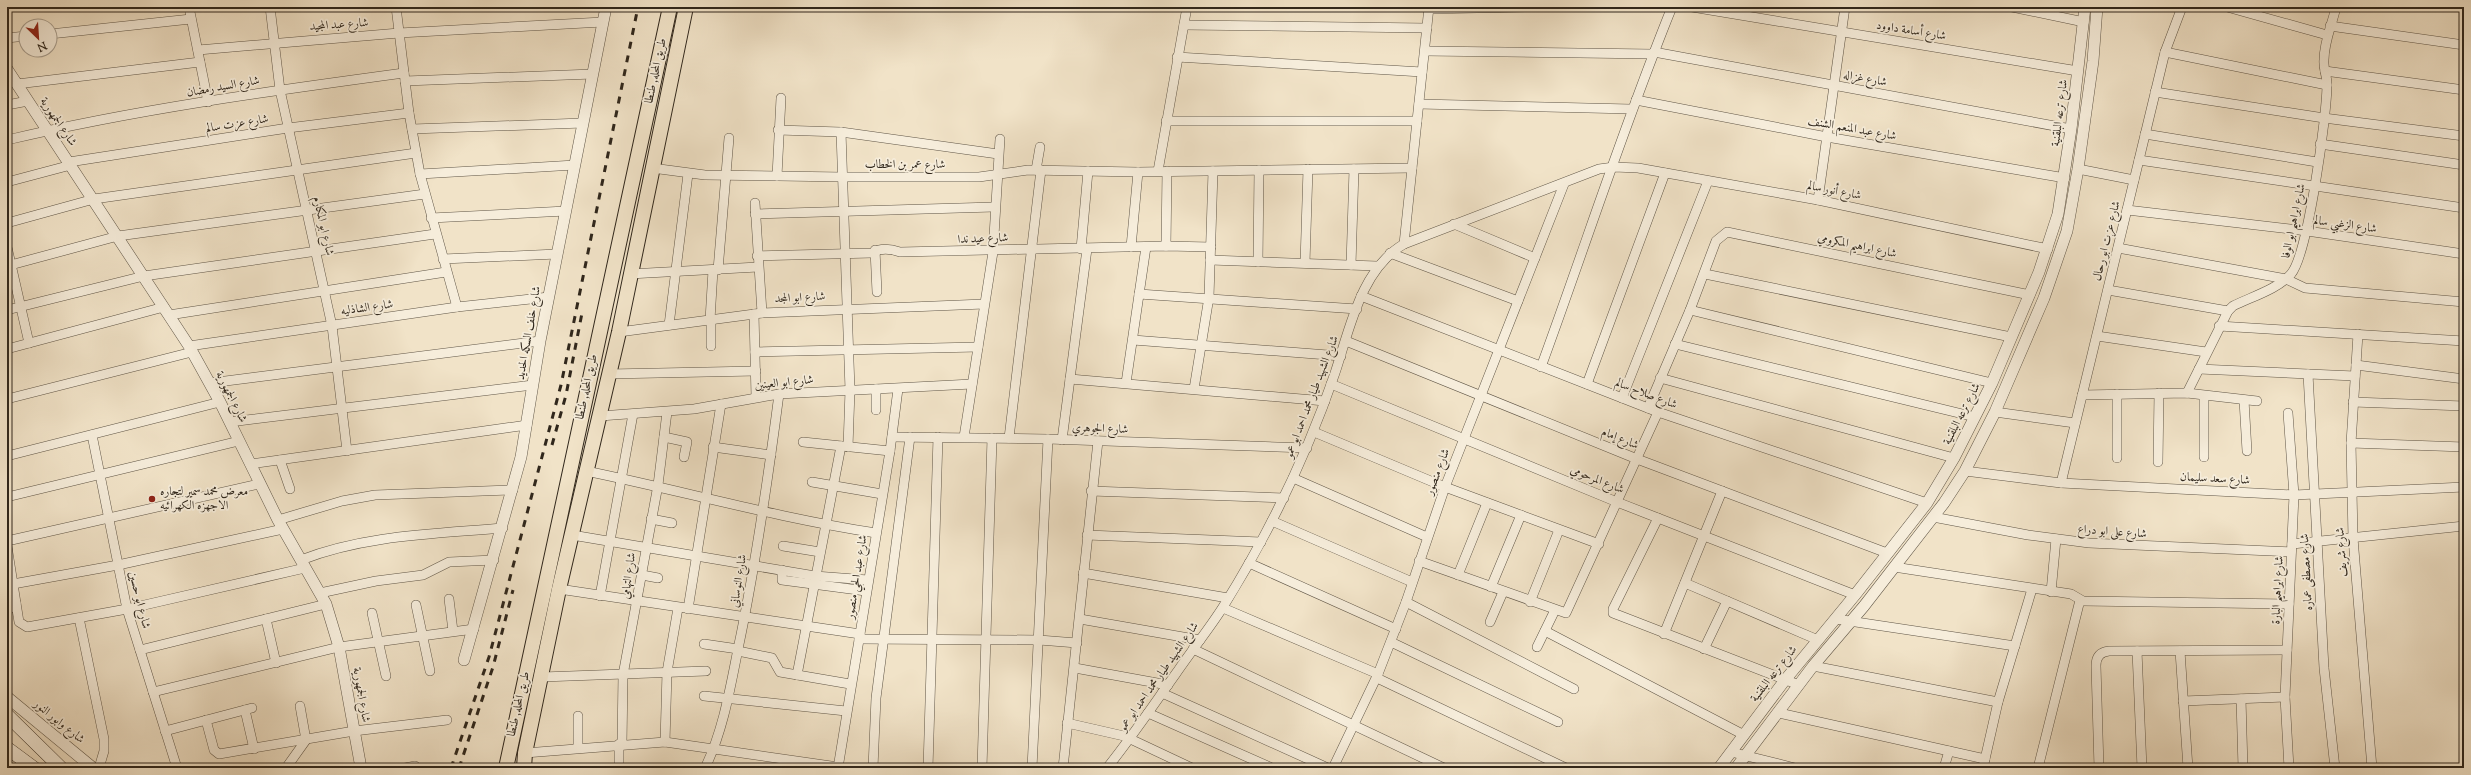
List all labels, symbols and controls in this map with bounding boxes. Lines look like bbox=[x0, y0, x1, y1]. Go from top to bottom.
street label: شارع عبد المجيد bbox=[309, 14, 369, 37]
street label: شارع أسامة داوود bbox=[1875, 17, 1947, 46]
north arrow bbox=[18, 18, 58, 58]
street label: طريق المحله, طنطا bbox=[640, 36, 672, 105]
text: N bbox=[34, 37, 50, 55]
street label: شارع غزاله bbox=[1842, 66, 1888, 93]
street label: شارع السيد رمضان bbox=[185, 72, 261, 103]
street label: شارع ترعه البلقنية bbox=[2047, 78, 2074, 148]
street label: شارع الجمهورية bbox=[34, 94, 81, 151]
street label: شارع عزت سالم bbox=[204, 110, 270, 139]
street label: شارع عبد المنعم الشنف bbox=[1806, 112, 1898, 147]
street label: شارع عمر بن الخطاب bbox=[865, 156, 946, 175]
street label: شارع أنور سالم bbox=[1805, 177, 1863, 206]
street label: شارع ابراهيم ابو الوفا bbox=[2277, 182, 2313, 260]
street label: شارع ابو المكارم bbox=[306, 194, 339, 258]
street label: شارع عزت ابو رحال bbox=[2088, 199, 2127, 283]
street label: شارع الزغبي سالم bbox=[2312, 212, 2378, 240]
street label: شارع عيد ندا bbox=[957, 229, 1009, 250]
street label: شارع ابراهيم المكرومي bbox=[1815, 229, 1898, 265]
street label: شارع خلف السكه الحديد bbox=[512, 285, 547, 381]
street label: شارع ابو المجد bbox=[774, 288, 826, 309]
street label: شارع الشاذليه bbox=[340, 295, 395, 322]
street label: شارع الشهيد طيار محمد احمد ابو عمو bbox=[1280, 333, 1345, 462]
street label: طريق المحله, طنطا bbox=[571, 352, 603, 421]
street label: شارع الجمهورية bbox=[209, 368, 252, 427]
street label: شارع ابو العينين bbox=[754, 371, 815, 396]
street label: شارع صلاح سالم bbox=[1612, 374, 1680, 415]
street label: شارع ترعه البلقنية bbox=[1939, 380, 1986, 449]
street label: شارع الجوهري bbox=[1071, 419, 1129, 440]
street label: شارع إمام bbox=[1598, 423, 1642, 456]
street label: شارع منصور bbox=[1421, 446, 1456, 499]
street label: شارع المرحومي bbox=[1567, 461, 1627, 500]
street label: شارع سعد سليمان bbox=[2179, 468, 2251, 491]
place label: معرض محمد سمير لتجاره الاجهزه الكهرائيه bbox=[160, 483, 248, 515]
marker: معرض محمد سمير لتجاره الاجهزه الكهرائيه bbox=[147, 494, 157, 504]
street label: شارع على ابو دراع bbox=[2077, 521, 2147, 544]
street label: شارع شريف bbox=[2331, 526, 2354, 578]
street label: شارع عبد الحي منصور bbox=[841, 533, 875, 622]
street label: شارع مصطفى عماره bbox=[2296, 533, 2319, 611]
street label: شارع التهامي bbox=[617, 551, 642, 601]
street label: شارع النوساني bbox=[726, 553, 753, 609]
street label: شارع ابراهيم البارة bbox=[2267, 555, 2291, 625]
street label: شارع ابو حسين bbox=[122, 569, 155, 631]
street label: شارع الشهيد طيار محمد احمد ابو عمو bbox=[1114, 619, 1205, 737]
street label: شارع ترعه البلقنية bbox=[1746, 642, 1803, 707]
street label: شارع الجمهورية bbox=[346, 666, 375, 724]
street label: طريق المحله, طنطا bbox=[503, 669, 535, 738]
street label: شارع وابور النور bbox=[28, 695, 89, 749]

